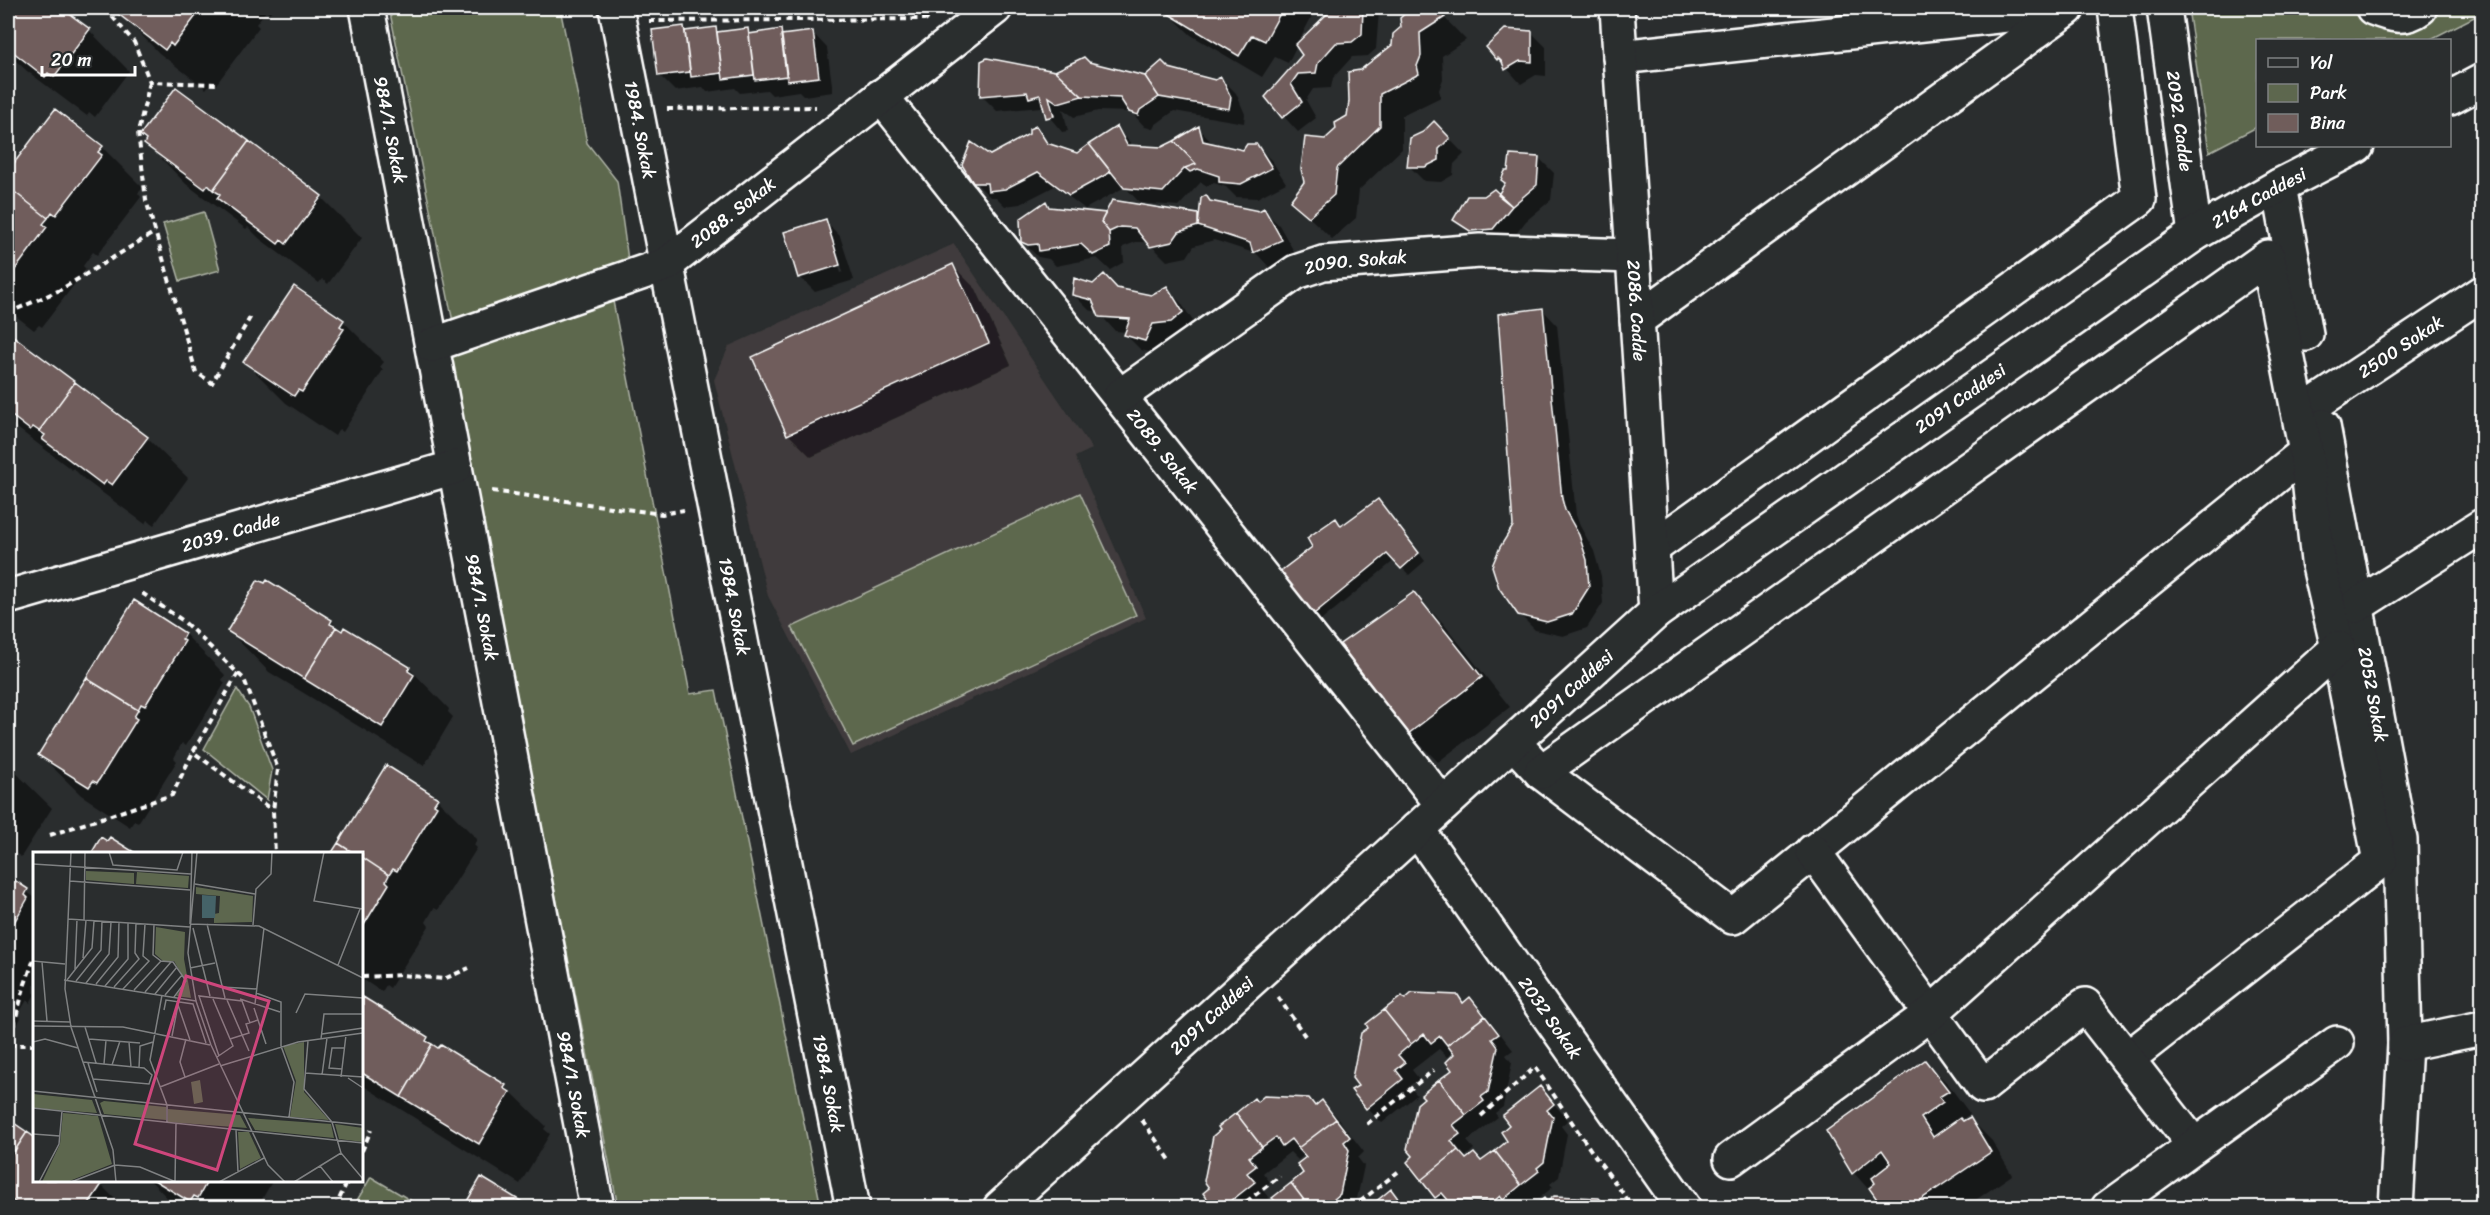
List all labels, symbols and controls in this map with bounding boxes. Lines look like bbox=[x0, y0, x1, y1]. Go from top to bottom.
scale bar bbox=[42, 39, 135, 77]
legend bbox=[2256, 39, 2451, 147]
text: 20 m bbox=[51, 44, 91, 76]
text: Yol bbox=[2310, 47, 2333, 79]
street label: 2092. Cadde bbox=[2157, 68, 2202, 174]
street label: 984/1. Sokak bbox=[364, 73, 416, 187]
text: Park bbox=[2310, 77, 2347, 109]
street label: 1984. Sokak bbox=[615, 78, 665, 182]
text: Bina bbox=[2310, 107, 2346, 139]
street label: 2164 Caddesi bbox=[2205, 158, 2313, 238]
street label: 2088. Sokak bbox=[683, 168, 783, 257]
street label: 2090. Sokak bbox=[1300, 241, 1408, 284]
street label: 2086. Cadde bbox=[1617, 259, 1656, 362]
street label: 2500 Sokak bbox=[2351, 306, 2451, 387]
street label: 2091 Caddesi bbox=[1908, 354, 2014, 442]
street label: 2089. Sokak bbox=[1118, 401, 1207, 501]
street label: 2039. Cadde bbox=[178, 503, 284, 562]
street label: 984/1. Sokak bbox=[456, 551, 508, 664]
street label: 1984. Sokak bbox=[709, 554, 760, 659]
street label: 2091 Caddesi bbox=[1521, 641, 1622, 736]
street label: 2052 Sokak bbox=[2348, 644, 2398, 745]
inset map bbox=[33, 852, 363, 1182]
street label: 2091 Caddesi bbox=[1162, 967, 1262, 1063]
street label: 2032 Sokak bbox=[1509, 970, 1591, 1066]
street label: 984/1. Sokak bbox=[547, 1028, 599, 1141]
street label: 1984. Sokak bbox=[803, 1031, 854, 1136]

